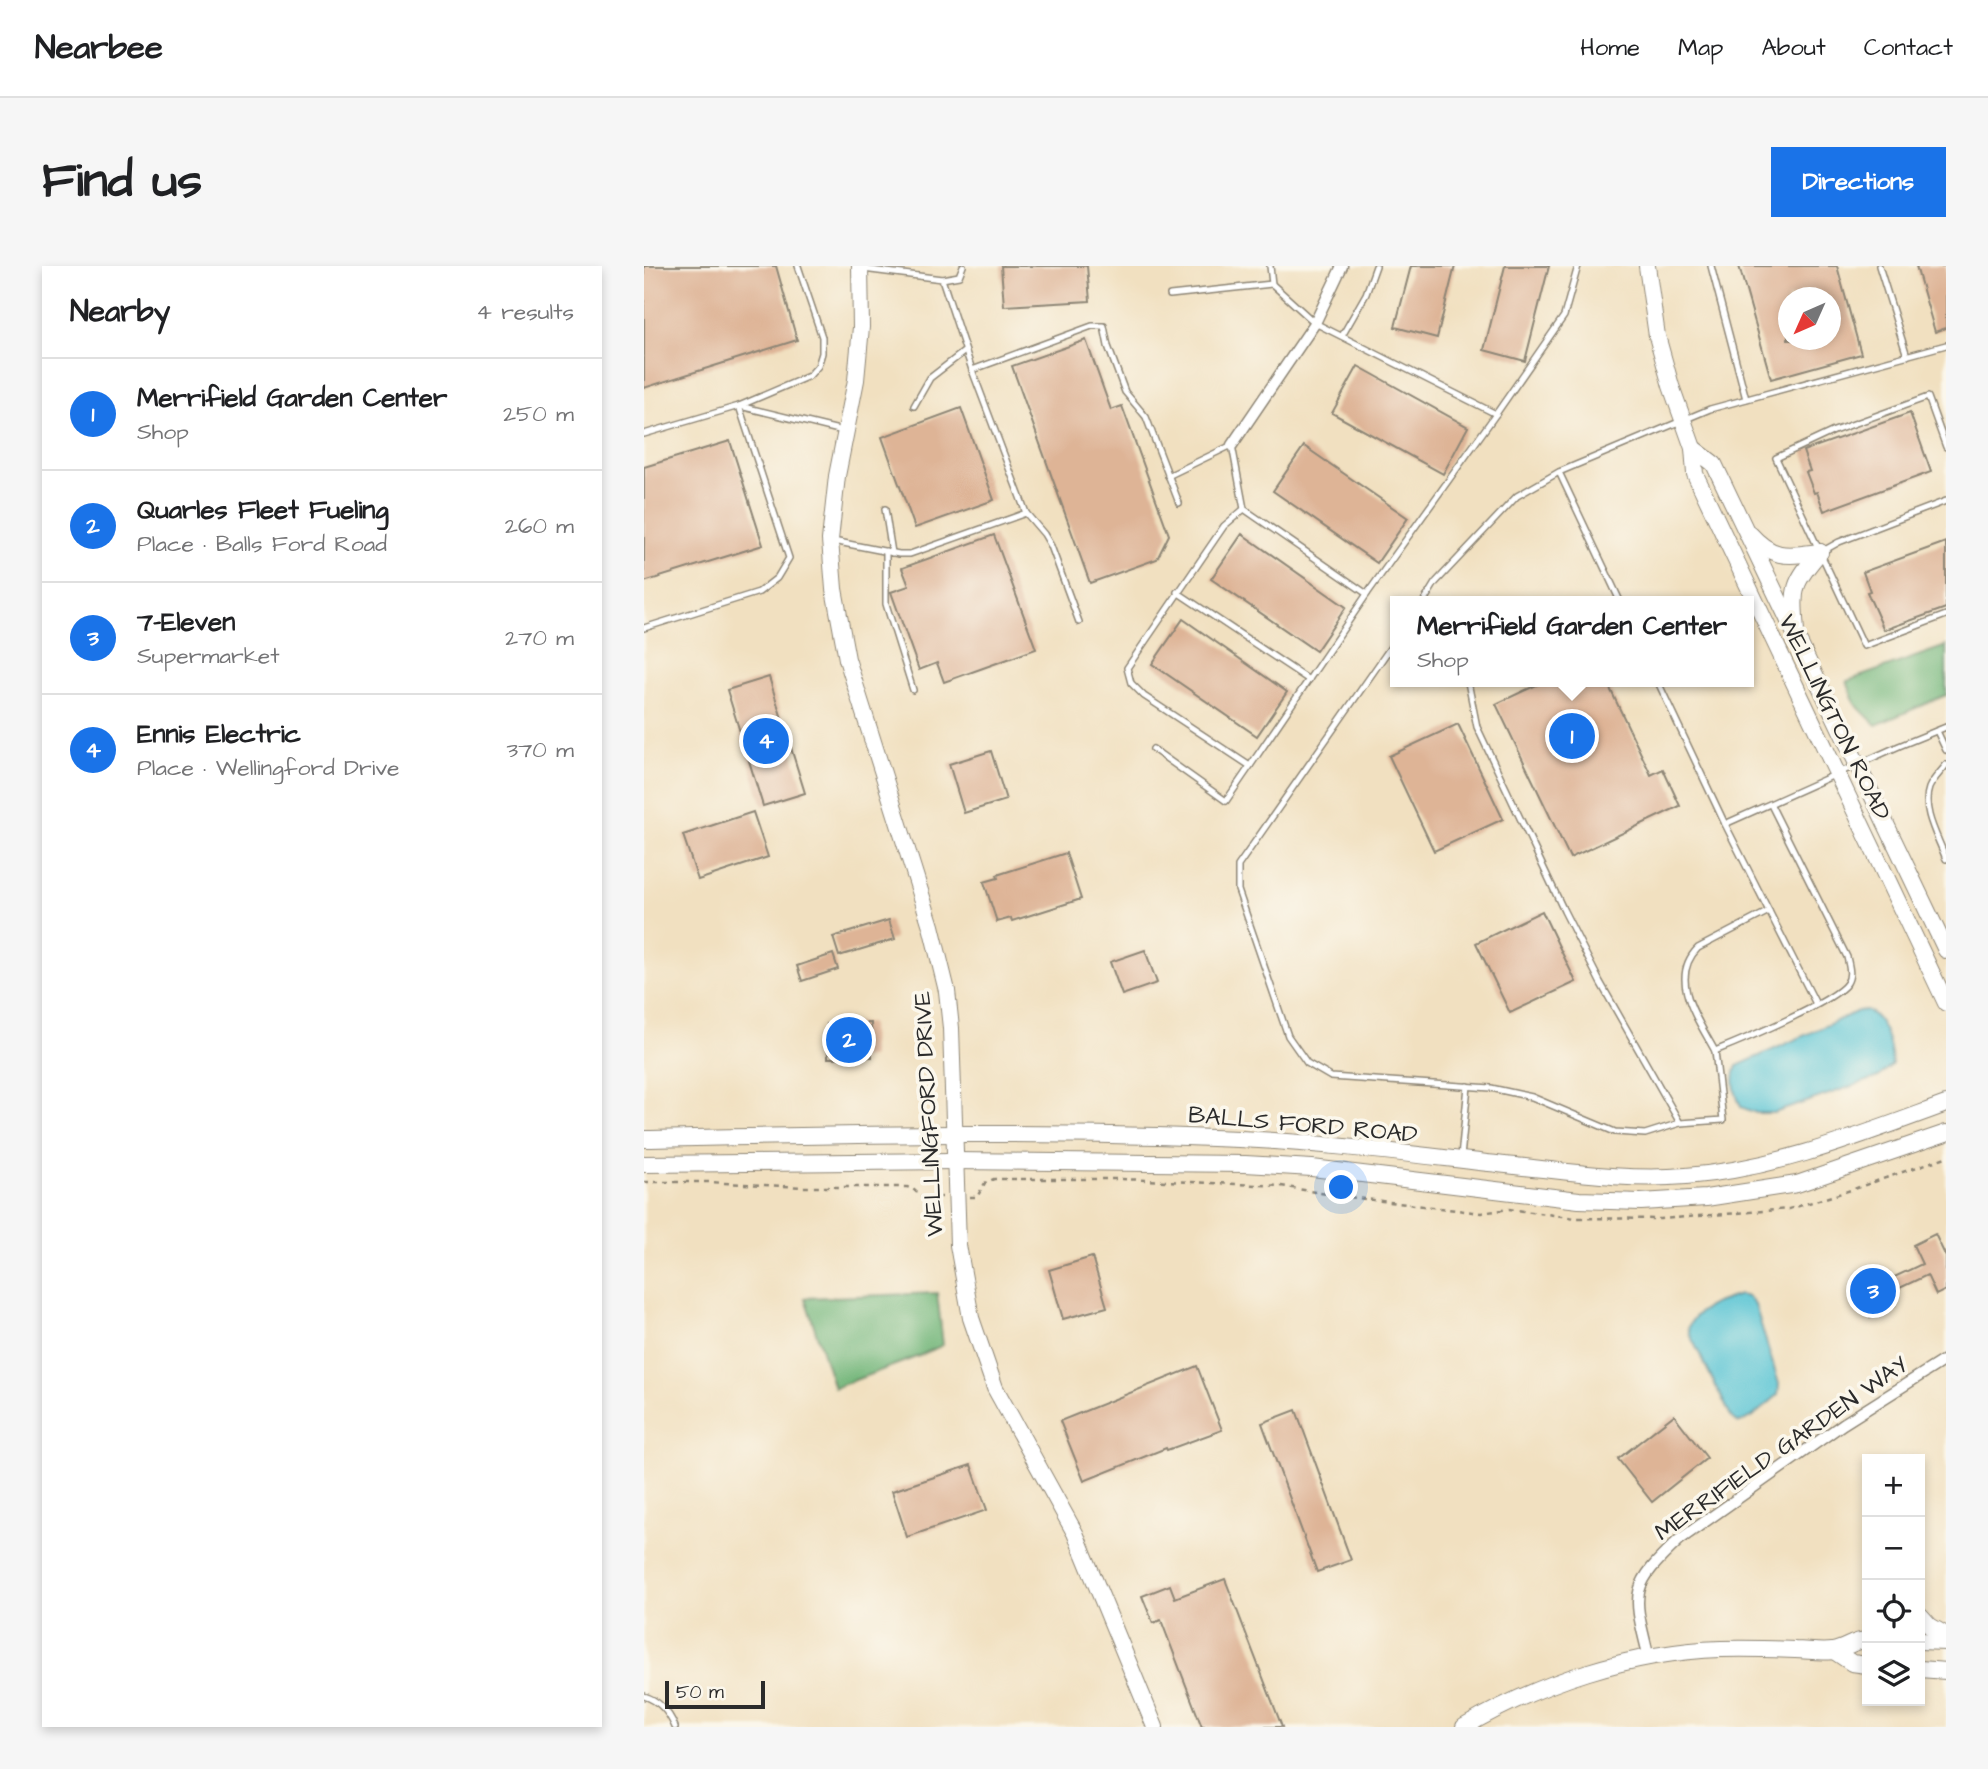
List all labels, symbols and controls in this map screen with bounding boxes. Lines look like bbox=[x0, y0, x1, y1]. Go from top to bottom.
text: Nearbee bbox=[35, 25, 163, 71]
text: Home bbox=[1580, 31, 1640, 65]
text: Map bbox=[1678, 31, 1723, 65]
text: About bbox=[1761, 31, 1826, 65]
text: Contact bbox=[1864, 31, 1953, 65]
button: Directions bbox=[1771, 147, 1946, 217]
text: Find us bbox=[42, 148, 202, 216]
north arrow bbox=[1778, 287, 1841, 350]
text: Nearby bbox=[70, 291, 170, 333]
text: 4 results bbox=[476, 296, 574, 328]
text: Merrifield Garden Center bbox=[137, 380, 447, 416]
text: 1 bbox=[92, 398, 94, 430]
text: 250 m bbox=[503, 398, 574, 430]
text: Shop bbox=[137, 416, 189, 448]
text: Quarles Fleet Fueling bbox=[137, 492, 389, 528]
text: 2 bbox=[86, 510, 100, 542]
text: 260 m bbox=[505, 510, 574, 542]
text: Place · Balls Ford Road bbox=[137, 528, 387, 560]
popup bbox=[1390, 596, 1754, 687]
text: 7-Eleven bbox=[137, 604, 235, 640]
text: Merrifield Garden Center bbox=[1417, 608, 1727, 644]
street label: WELLINGTON ROAD bbox=[1769, 609, 1899, 826]
text: 3 bbox=[87, 622, 99, 654]
text: 270 m bbox=[505, 622, 574, 654]
text: Supermarket bbox=[137, 640, 280, 672]
text: Shop bbox=[1417, 644, 1469, 676]
pin: 1 bbox=[1549, 710, 1595, 762]
pin: 4 bbox=[743, 715, 789, 767]
text: Ennis Electric bbox=[137, 716, 301, 752]
text: 4 bbox=[85, 734, 101, 766]
text: 370 m bbox=[507, 734, 574, 766]
text: Place · Wellingford Drive bbox=[137, 752, 400, 784]
street label: WELLINGFORD DRIVE bbox=[906, 990, 952, 1238]
pin: 2 bbox=[826, 1014, 872, 1066]
street label: BALLS FORD ROAD bbox=[1187, 1098, 1419, 1152]
your location bbox=[1324, 1170, 1358, 1204]
pin: 3 bbox=[1850, 1265, 1896, 1317]
street label: MERRIFIELD GARDEN WAY bbox=[1648, 1348, 1915, 1549]
map controls bbox=[1862, 1454, 1925, 1706]
button: + bbox=[1862, 1454, 1925, 1517]
button: − bbox=[1862, 1517, 1925, 1580]
button: locate bbox=[1862, 1580, 1925, 1643]
button: layers bbox=[1862, 1643, 1925, 1706]
scale bar bbox=[665, 1678, 765, 1710]
text: 50 m bbox=[676, 1679, 724, 1706]

